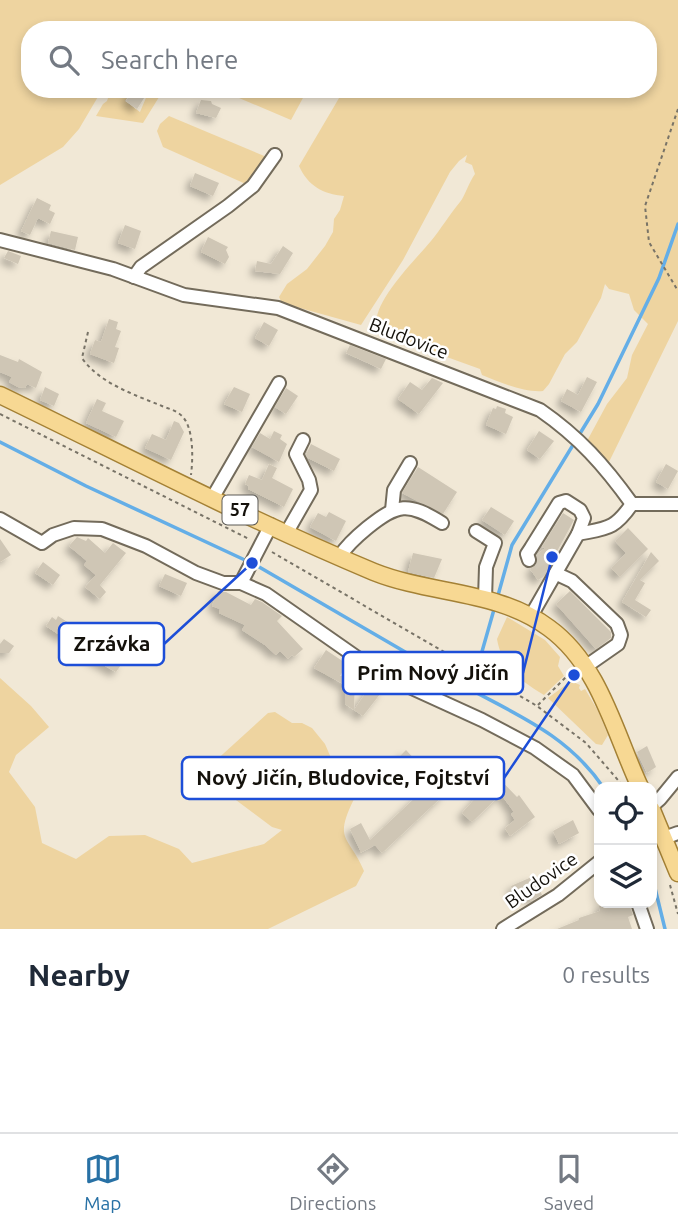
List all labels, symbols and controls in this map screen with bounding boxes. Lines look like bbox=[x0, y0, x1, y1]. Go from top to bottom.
search box bbox=[21, 21, 657, 98]
icon: search bbox=[45, 41, 83, 79]
text: Search here bbox=[101, 45, 238, 74]
street label: Bludovice bbox=[366, 313, 452, 363]
road number: 57 bbox=[222, 496, 258, 524]
callout: Zrzávka bbox=[59, 623, 164, 665]
text: Zrzávka bbox=[74, 631, 150, 655]
callout: Prim Nový Jičín bbox=[343, 652, 523, 694]
text: Prim Nový Jičín bbox=[357, 660, 509, 684]
callout: Nový Jičín, Bludovice, Fojtství bbox=[182, 757, 504, 799]
text: Nový Jičín, Bludovice, Fojtství bbox=[196, 765, 490, 789]
map controls bbox=[594, 782, 657, 908]
button: locate bbox=[594, 782, 657, 845]
button: layers bbox=[594, 845, 657, 908]
street label: Bludovice bbox=[501, 847, 581, 913]
text: Nearby bbox=[28, 958, 130, 992]
text: 0 results bbox=[562, 962, 650, 987]
tab: Map bbox=[84, 1150, 122, 1214]
tab: Directions bbox=[289, 1150, 376, 1214]
tab: Saved bbox=[544, 1150, 594, 1214]

